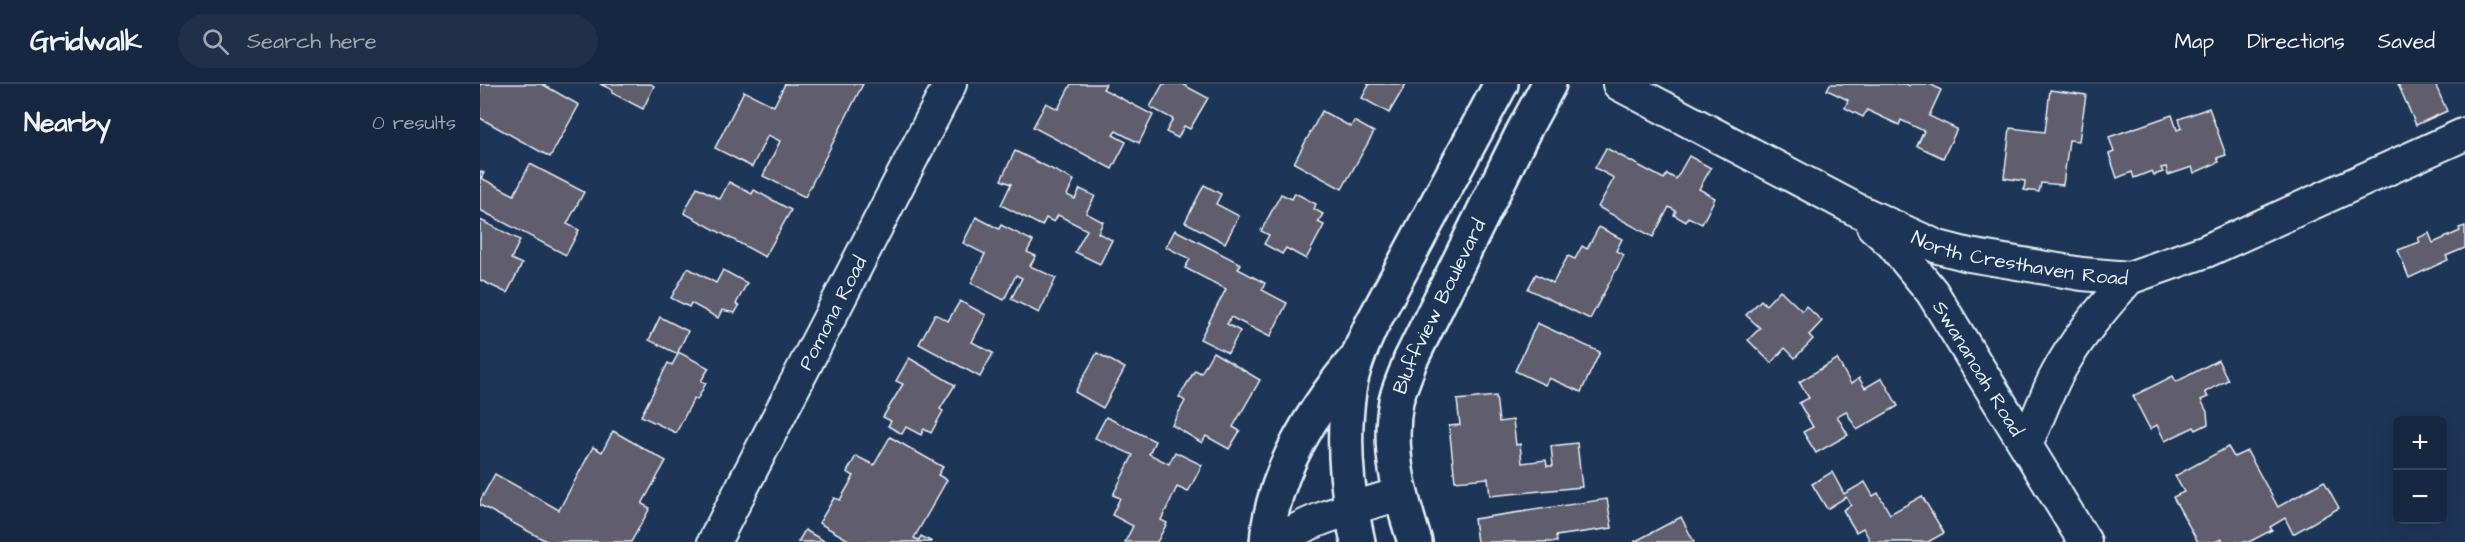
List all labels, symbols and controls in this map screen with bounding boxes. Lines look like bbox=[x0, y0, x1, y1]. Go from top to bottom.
search box bbox=[178, 14, 598, 68]
text: Gridwalk bbox=[30, 22, 142, 61]
icon: search bbox=[199, 25, 232, 58]
text: Search here bbox=[247, 26, 377, 57]
text: Map bbox=[2174, 27, 2214, 56]
text: Directions bbox=[2247, 27, 2345, 56]
text: Saved bbox=[2378, 27, 2435, 56]
text: Nearby bbox=[24, 105, 111, 141]
text: 0 results bbox=[372, 109, 456, 137]
street label: Bluffview Boulevard bbox=[1386, 214, 1493, 398]
street label: North Cresthaven Road bbox=[1907, 224, 2129, 293]
street label: Pomona Road bbox=[792, 251, 874, 375]
street label: Swananoah Road bbox=[1925, 295, 2030, 442]
map controls bbox=[2393, 416, 2447, 524]
button: + bbox=[2393, 416, 2447, 470]
button: − bbox=[2393, 470, 2447, 524]

